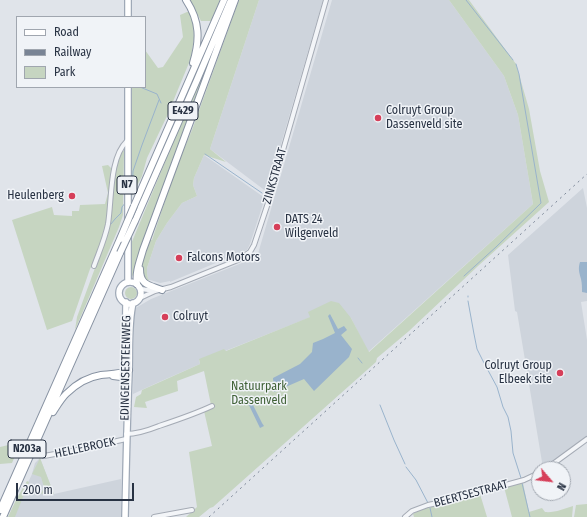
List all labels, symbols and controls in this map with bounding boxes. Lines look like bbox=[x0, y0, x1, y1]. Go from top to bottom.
legend bbox=[16, 16, 146, 88]
text: Road bbox=[54, 25, 79, 39]
text: Railway bbox=[54, 45, 91, 59]
text: Park bbox=[54, 65, 75, 79]
road number: E429 bbox=[168, 102, 198, 120]
place label: Colruyt Group Dassenveld site bbox=[386, 104, 462, 132]
marker: Colruyt Group Dassenveld site bbox=[373, 113, 383, 123]
street label: ZINKSTRAAT bbox=[260, 146, 290, 206]
road number: N7 bbox=[117, 176, 137, 194]
place label: Heulenberg bbox=[7, 189, 64, 203]
marker: Heulenberg bbox=[67, 191, 77, 201]
place label: DATS 24 Wilgenveld bbox=[285, 213, 339, 241]
marker: DATS 24 Wilgenveld bbox=[272, 222, 282, 232]
place label: Falcons Motors bbox=[187, 251, 260, 265]
marker: Falcons Motors bbox=[174, 253, 184, 263]
place label: Colruyt bbox=[173, 310, 208, 324]
marker: Colruyt bbox=[160, 312, 170, 322]
street label: EDINGENSESTEENWEG bbox=[118, 315, 134, 421]
place label: Colruyt Group Elbeek site bbox=[484, 359, 552, 387]
marker: Colruyt Group Elbeek site bbox=[555, 368, 565, 378]
park label: Natuurpark Dassenveld bbox=[231, 380, 287, 408]
street label: HELLEBROEK bbox=[53, 435, 117, 461]
road number: N203a bbox=[8, 440, 46, 458]
north arrow bbox=[531, 461, 571, 501]
scale bar bbox=[18, 475, 136, 501]
street label: BEERTSESTRAAT bbox=[432, 477, 510, 511]
text: N bbox=[554, 480, 568, 492]
text: 200 m bbox=[23, 483, 53, 497]

